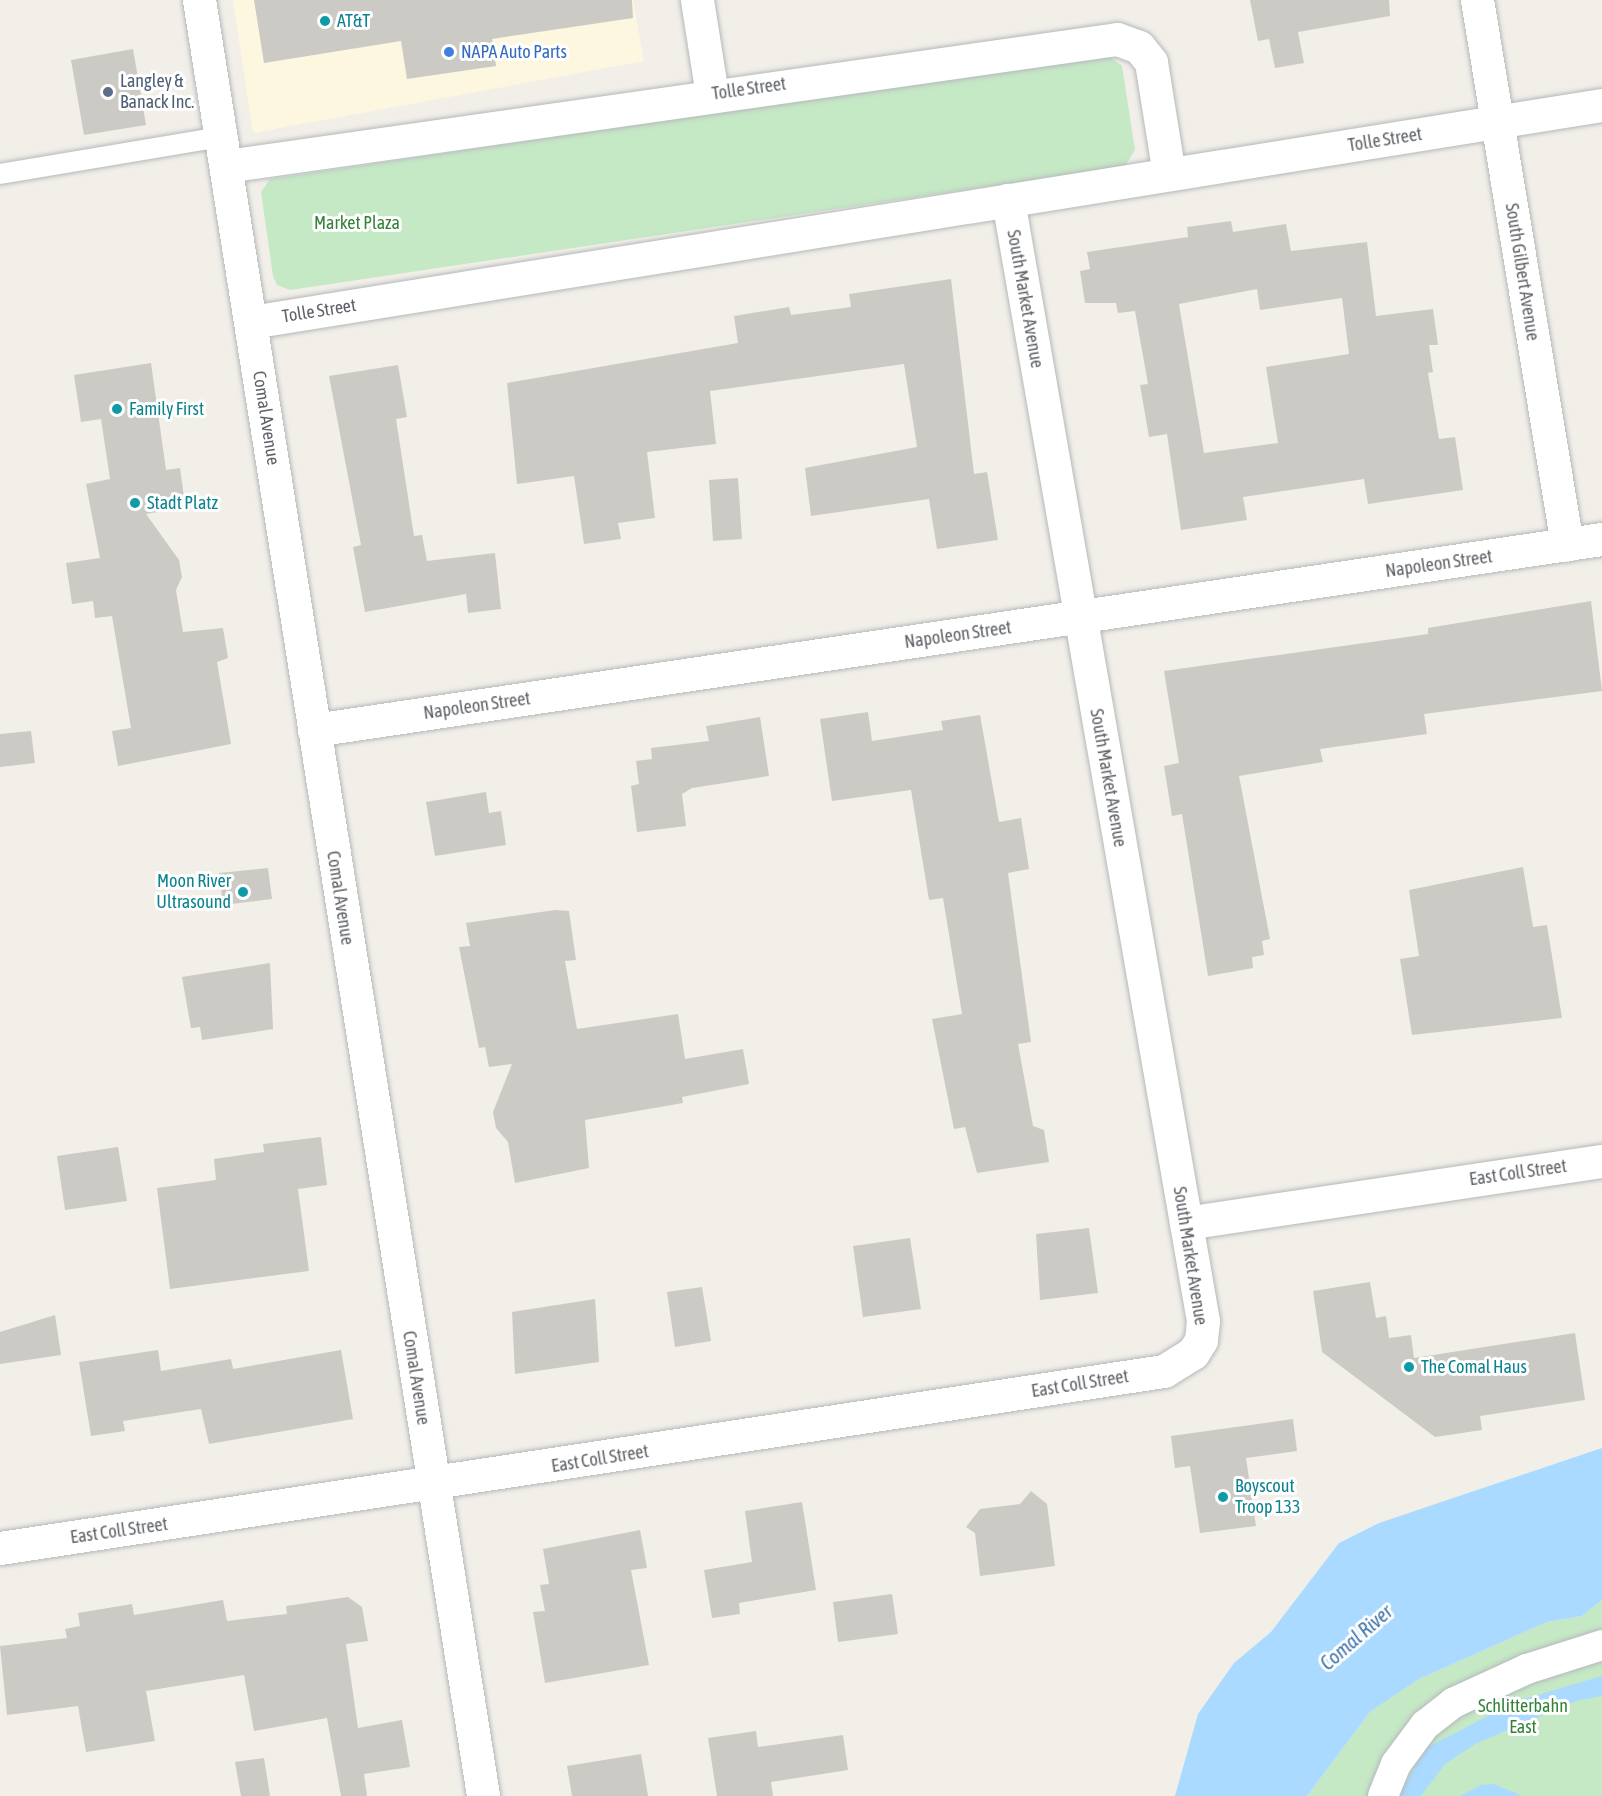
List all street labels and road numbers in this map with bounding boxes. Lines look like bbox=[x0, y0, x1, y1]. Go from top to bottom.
street label: Tolle Street bbox=[710, 73, 788, 105]
street label: Tolle Street bbox=[1346, 123, 1424, 157]
street label: South Gilbert Avenue bbox=[1500, 202, 1544, 342]
street label: South Market Avenue bbox=[1002, 228, 1048, 370]
street label: Tolle Street bbox=[280, 294, 358, 328]
street label: Comal Avenue bbox=[248, 369, 284, 467]
street label: Napoleon Street bbox=[1384, 546, 1494, 582]
street label: Napoleon Street bbox=[903, 617, 1013, 653]
street label: Napoleon Street bbox=[422, 688, 532, 724]
street label: South Market Avenue bbox=[1085, 707, 1131, 849]
street label: Comal Avenue bbox=[322, 849, 358, 947]
street label: East Coll Street bbox=[1468, 1155, 1568, 1191]
street label: South Market Avenue bbox=[1168, 1185, 1212, 1327]
street label: Comal Avenue bbox=[398, 1329, 434, 1427]
street label: East Coll Street bbox=[1030, 1366, 1130, 1402]
street label: East Coll Street bbox=[550, 1441, 650, 1477]
street label: East Coll Street bbox=[69, 1513, 169, 1549]

